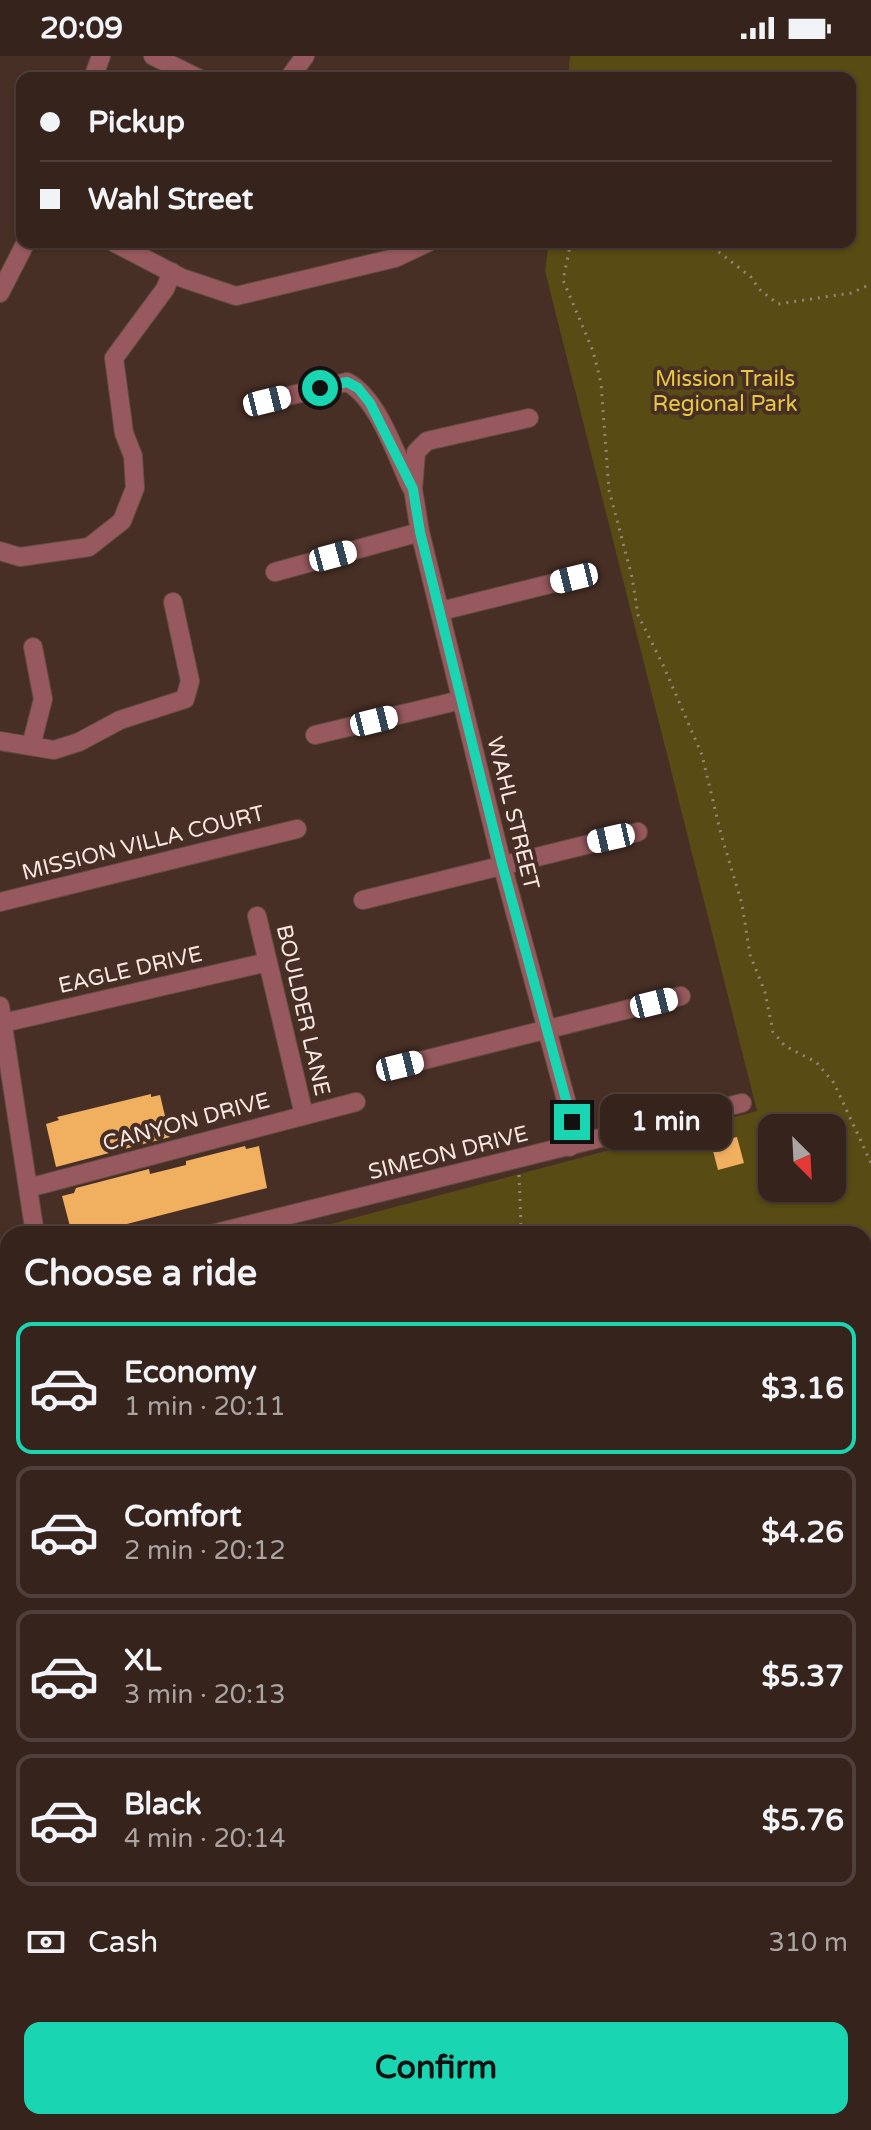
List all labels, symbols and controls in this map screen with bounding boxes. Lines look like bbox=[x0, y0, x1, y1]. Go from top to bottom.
text: 20:09 bbox=[40, 10, 123, 47]
text: Pickup bbox=[88, 104, 185, 141]
text: Wahl Street bbox=[88, 181, 253, 218]
park label: Mission Trails Regional Park bbox=[653, 366, 797, 417]
route start bbox=[302, 370, 338, 406]
car bbox=[241, 384, 293, 418]
car bbox=[307, 538, 359, 574]
car bbox=[548, 561, 600, 595]
car bbox=[348, 704, 400, 738]
street label: WAHL STREET bbox=[481, 734, 545, 893]
street label: MISSION VILLA COURT bbox=[19, 800, 268, 886]
car bbox=[585, 821, 637, 855]
street label: BOULDER LANE bbox=[271, 922, 335, 1098]
street label: EAGLE DRIVE bbox=[56, 941, 205, 999]
car bbox=[628, 986, 680, 1020]
car bbox=[374, 1049, 426, 1083]
street label: CANYON DRIVE bbox=[100, 1087, 273, 1157]
callout: 1 min bbox=[600, 1094, 732, 1150]
route end bbox=[554, 1104, 590, 1140]
text: 1 min bbox=[631, 1106, 701, 1137]
north arrow bbox=[758, 1114, 846, 1202]
map controls bbox=[758, 1114, 846, 1202]
street label: SIMEON DRIVE bbox=[366, 1121, 531, 1185]
text: Choose a ride bbox=[24, 1252, 257, 1295]
icon: car bbox=[28, 1352, 100, 1424]
text: Economy bbox=[124, 1354, 257, 1391]
text: $3.16 bbox=[761, 1370, 844, 1407]
text: 1 min · 20:11 bbox=[124, 1391, 286, 1422]
icon: car bbox=[28, 1496, 100, 1568]
text: Comfort bbox=[124, 1498, 242, 1535]
text: $4.26 bbox=[761, 1514, 844, 1551]
text: 2 min · 20:12 bbox=[124, 1535, 286, 1566]
icon: car bbox=[28, 1640, 100, 1712]
text: XL bbox=[124, 1642, 161, 1679]
text: $5.37 bbox=[762, 1658, 844, 1695]
text: 3 min · 20:13 bbox=[124, 1679, 286, 1710]
icon: car bbox=[28, 1784, 100, 1856]
text: Black bbox=[124, 1786, 201, 1823]
text: $5.76 bbox=[762, 1802, 844, 1839]
text: 4 min · 20:14 bbox=[124, 1823, 286, 1854]
icon: cash bbox=[24, 1920, 68, 1964]
text: Cash bbox=[88, 1924, 158, 1961]
text: 310 m bbox=[768, 1927, 848, 1958]
button: Confirm bbox=[24, 2022, 848, 2114]

